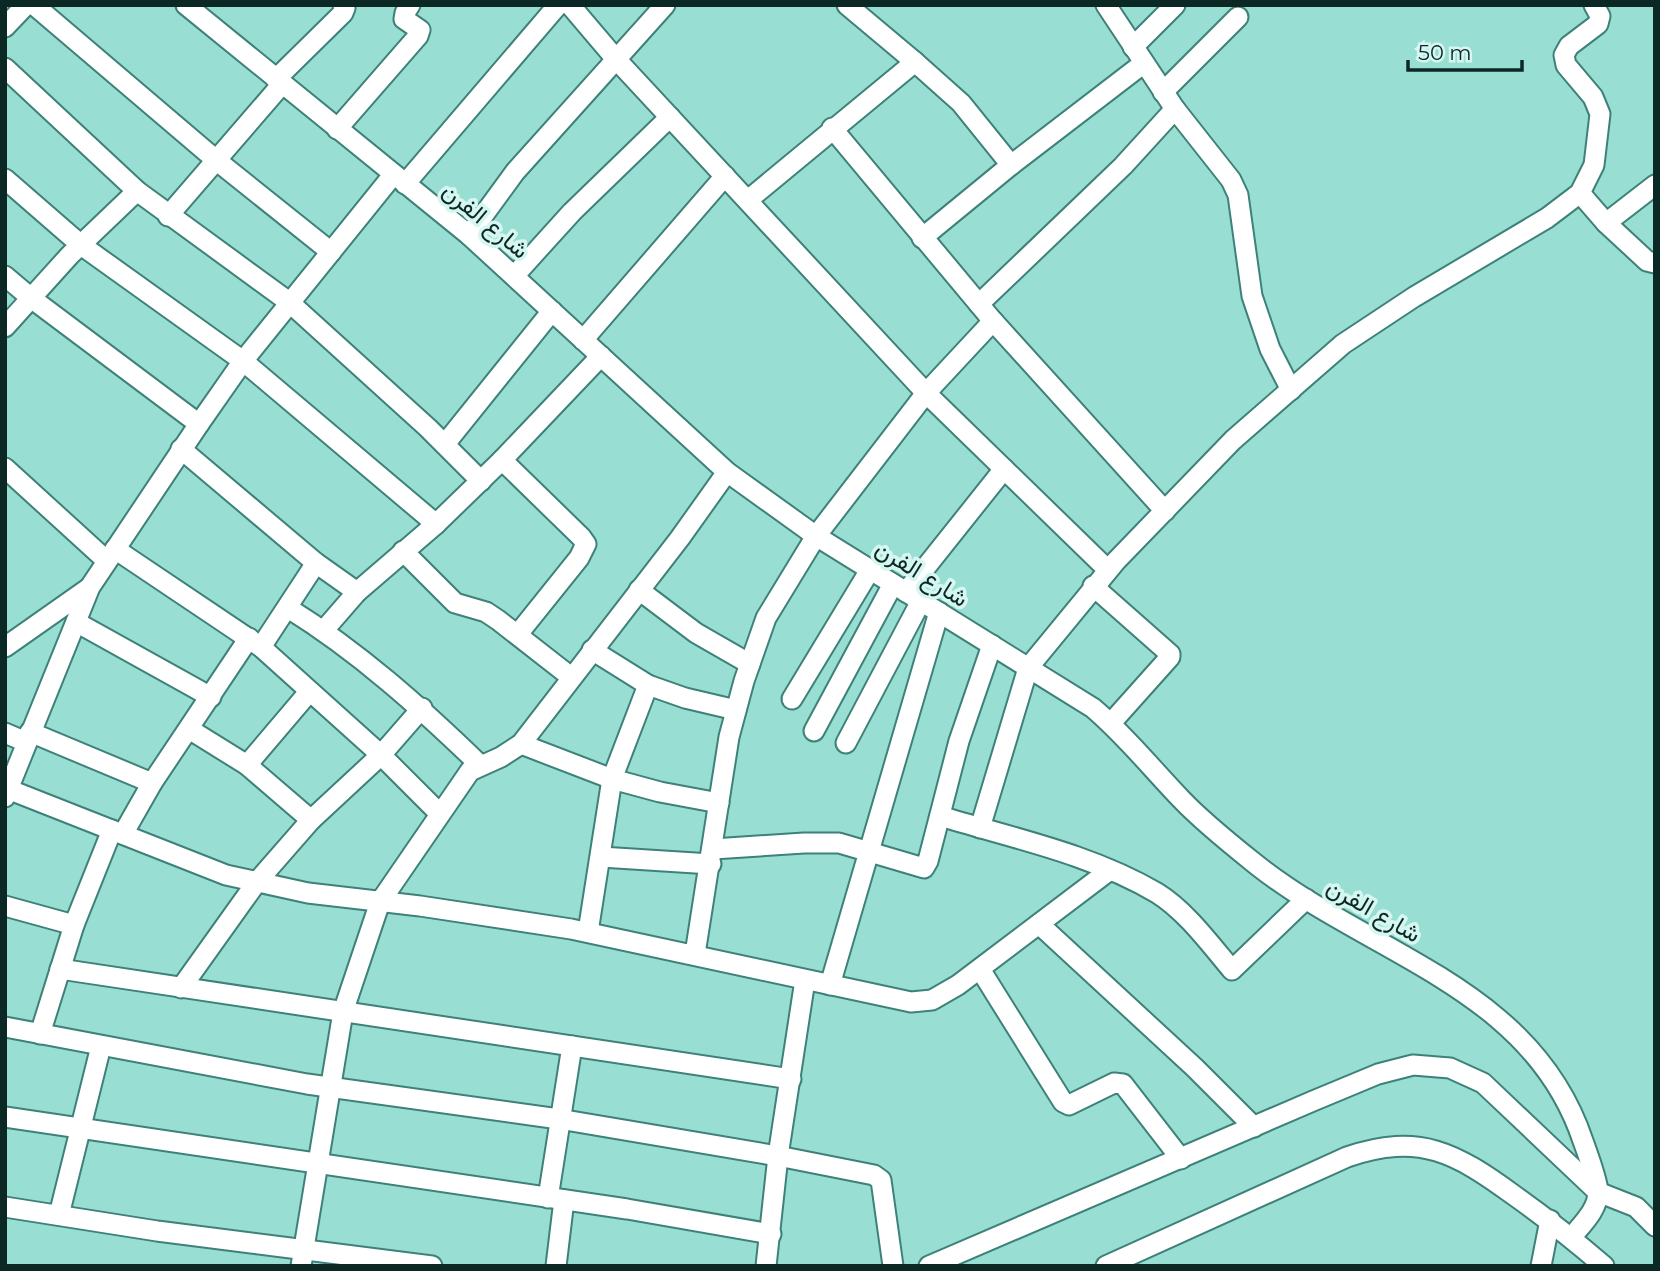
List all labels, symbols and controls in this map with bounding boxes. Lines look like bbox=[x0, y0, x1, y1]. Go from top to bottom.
scale bar bbox=[1408, 28, 1522, 72]
text: 50 m bbox=[1418, 40, 1472, 65]
street label: شارع الفرن bbox=[436, 176, 535, 266]
street label: شارع الفرن bbox=[869, 533, 974, 614]
street label: شارع الفرن bbox=[1321, 871, 1426, 950]

